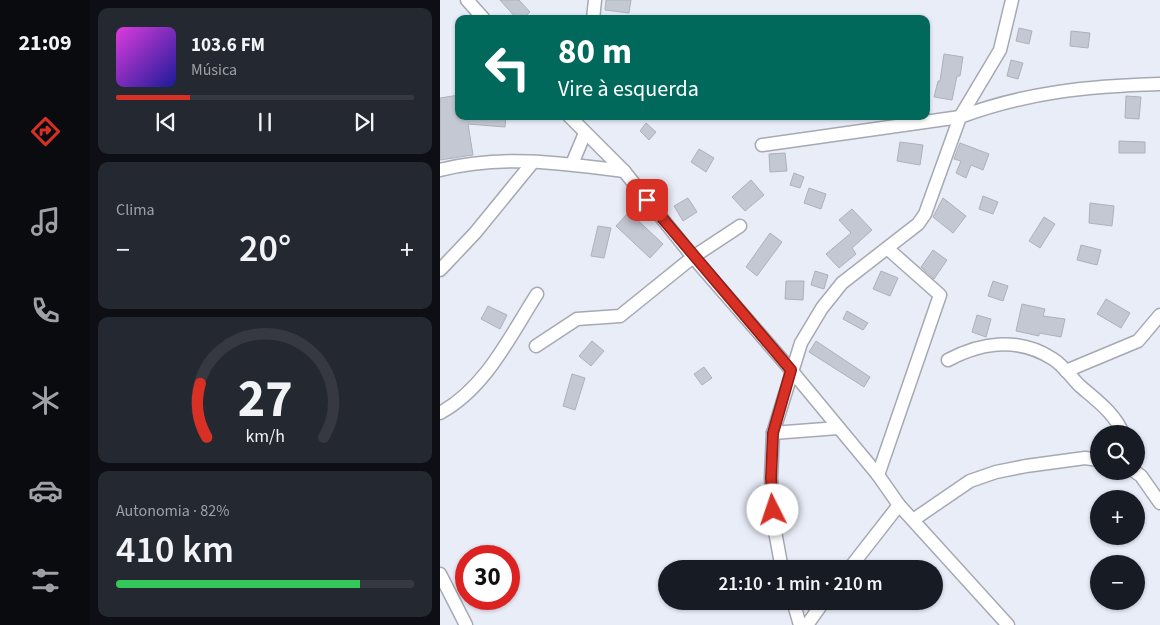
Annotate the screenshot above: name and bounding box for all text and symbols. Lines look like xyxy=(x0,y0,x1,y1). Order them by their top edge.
text: 21:09 xyxy=(18,27,72,59)
text: 80 m xyxy=(558,27,632,77)
text: 103.6 FM xyxy=(191,32,265,59)
icon: left xyxy=(475,35,540,100)
text: Música xyxy=(191,59,237,81)
text: Vire à esquerda xyxy=(558,73,699,105)
icon: previous xyxy=(152,108,180,136)
icon: pause xyxy=(251,108,279,136)
icon: next xyxy=(350,108,378,136)
icon: directions xyxy=(28,114,63,149)
pin xyxy=(626,179,668,221)
icon: arrive xyxy=(633,186,661,214)
text: Clima xyxy=(116,199,154,221)
icon: music xyxy=(28,204,63,239)
text: 20° xyxy=(239,222,291,276)
text: − xyxy=(116,230,130,270)
text: + xyxy=(400,230,414,270)
icon: phone xyxy=(28,293,63,328)
text: 27 xyxy=(238,363,292,437)
icon: climate xyxy=(28,383,63,418)
text: km/h xyxy=(245,424,285,449)
map controls xyxy=(1090,425,1145,610)
button: search xyxy=(1090,425,1145,480)
icon: car xyxy=(28,473,63,508)
position arrow xyxy=(746,483,798,535)
button: + xyxy=(1090,490,1145,545)
text: Autonomia · 82% xyxy=(116,500,229,522)
text: 410 km xyxy=(116,523,234,577)
speed limit sign: 30 xyxy=(455,545,520,610)
button: − xyxy=(1090,555,1145,610)
icon: filters xyxy=(28,563,63,598)
text: 21:10 · 1 min · 210 m xyxy=(718,571,883,598)

